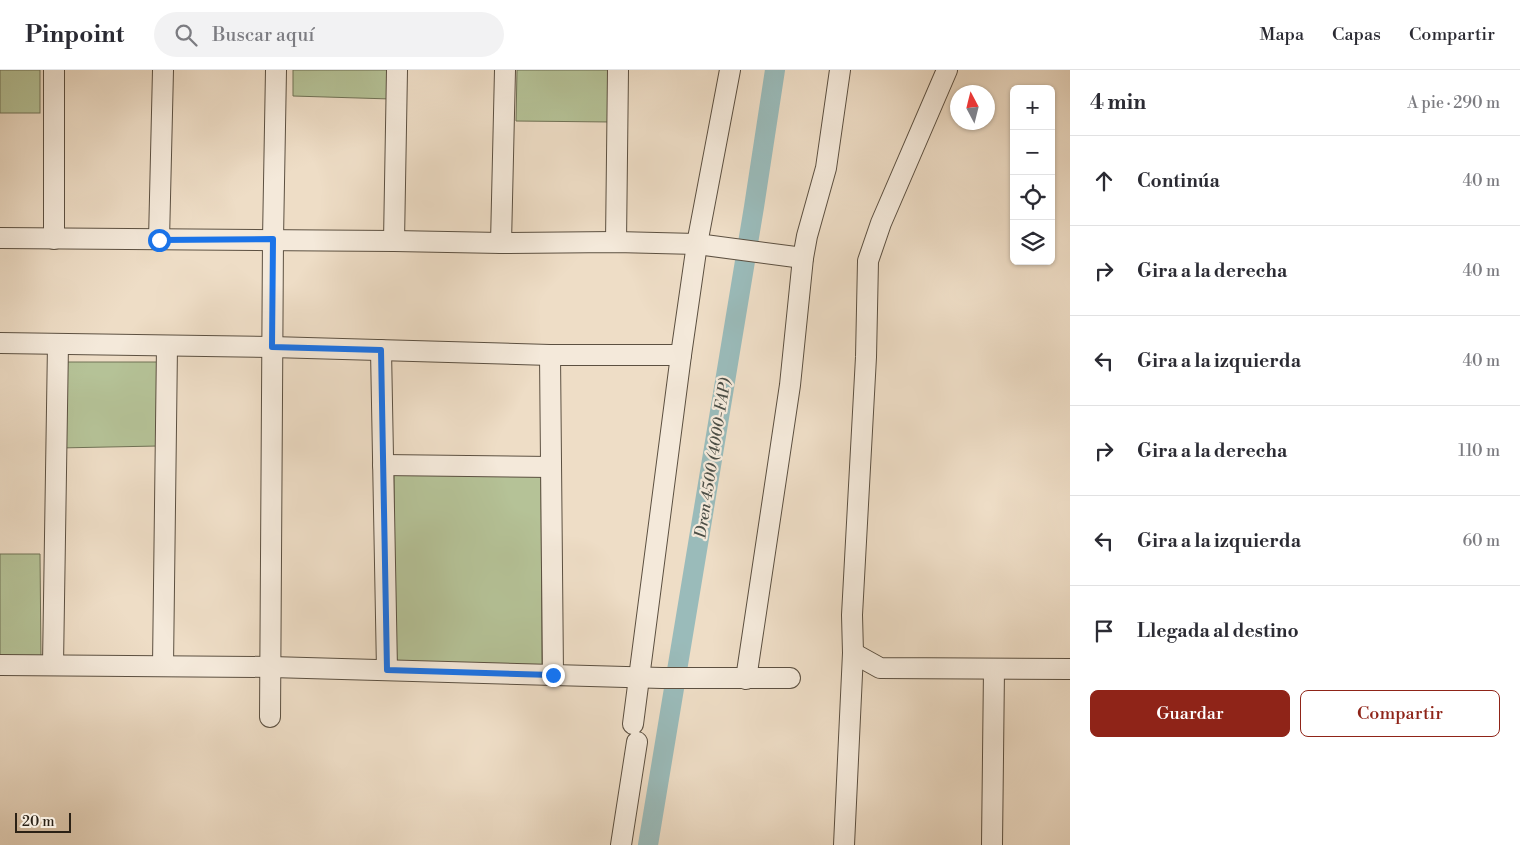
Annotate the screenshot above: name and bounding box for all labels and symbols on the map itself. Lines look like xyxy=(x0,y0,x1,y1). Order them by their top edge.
north arrow xyxy=(950,85,995,130)
route start xyxy=(148,229,171,252)
water label: Dren 4500 (4000-FAP) xyxy=(690,376,736,541)
route end xyxy=(542,664,565,687)
scale bar xyxy=(15,810,71,833)

